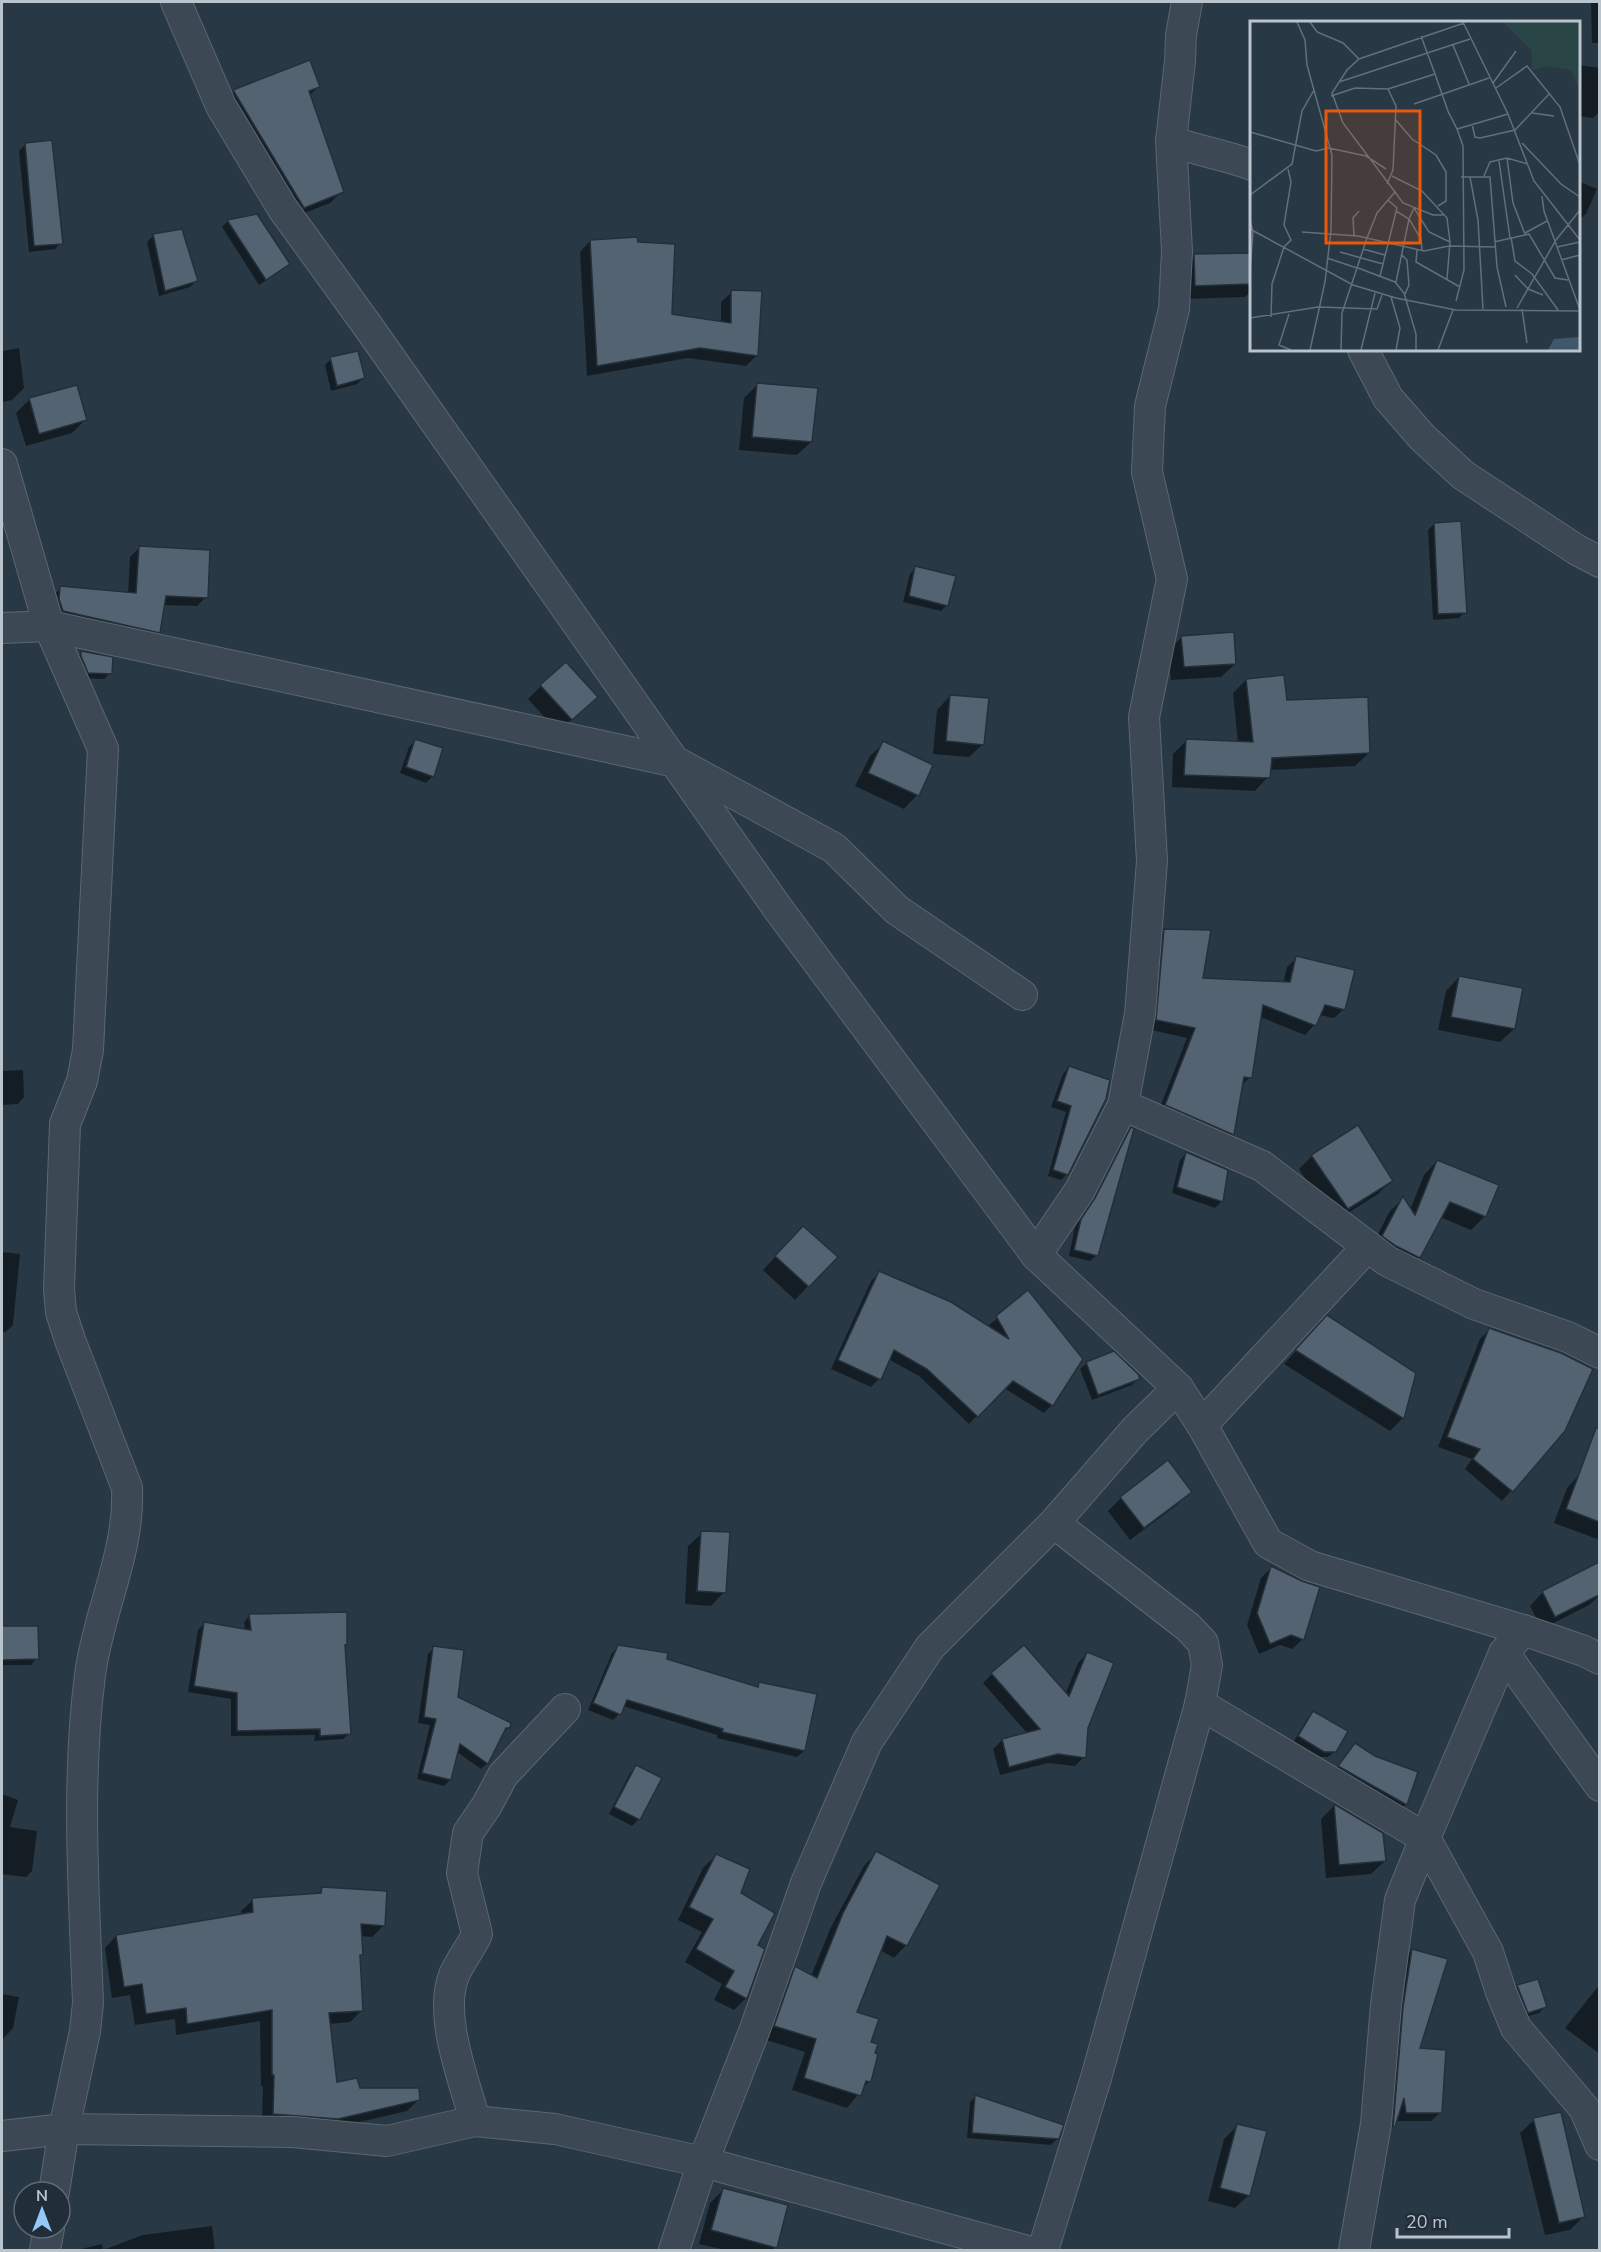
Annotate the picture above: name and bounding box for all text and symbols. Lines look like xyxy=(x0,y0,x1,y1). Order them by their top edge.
inset map xyxy=(1250,21,1580,351)
north arrow xyxy=(12,2180,72,2240)
text: N xyxy=(36,2185,48,2207)
scale bar xyxy=(1397,2201,1510,2239)
text: 20 m xyxy=(1406,2210,1448,2234)

